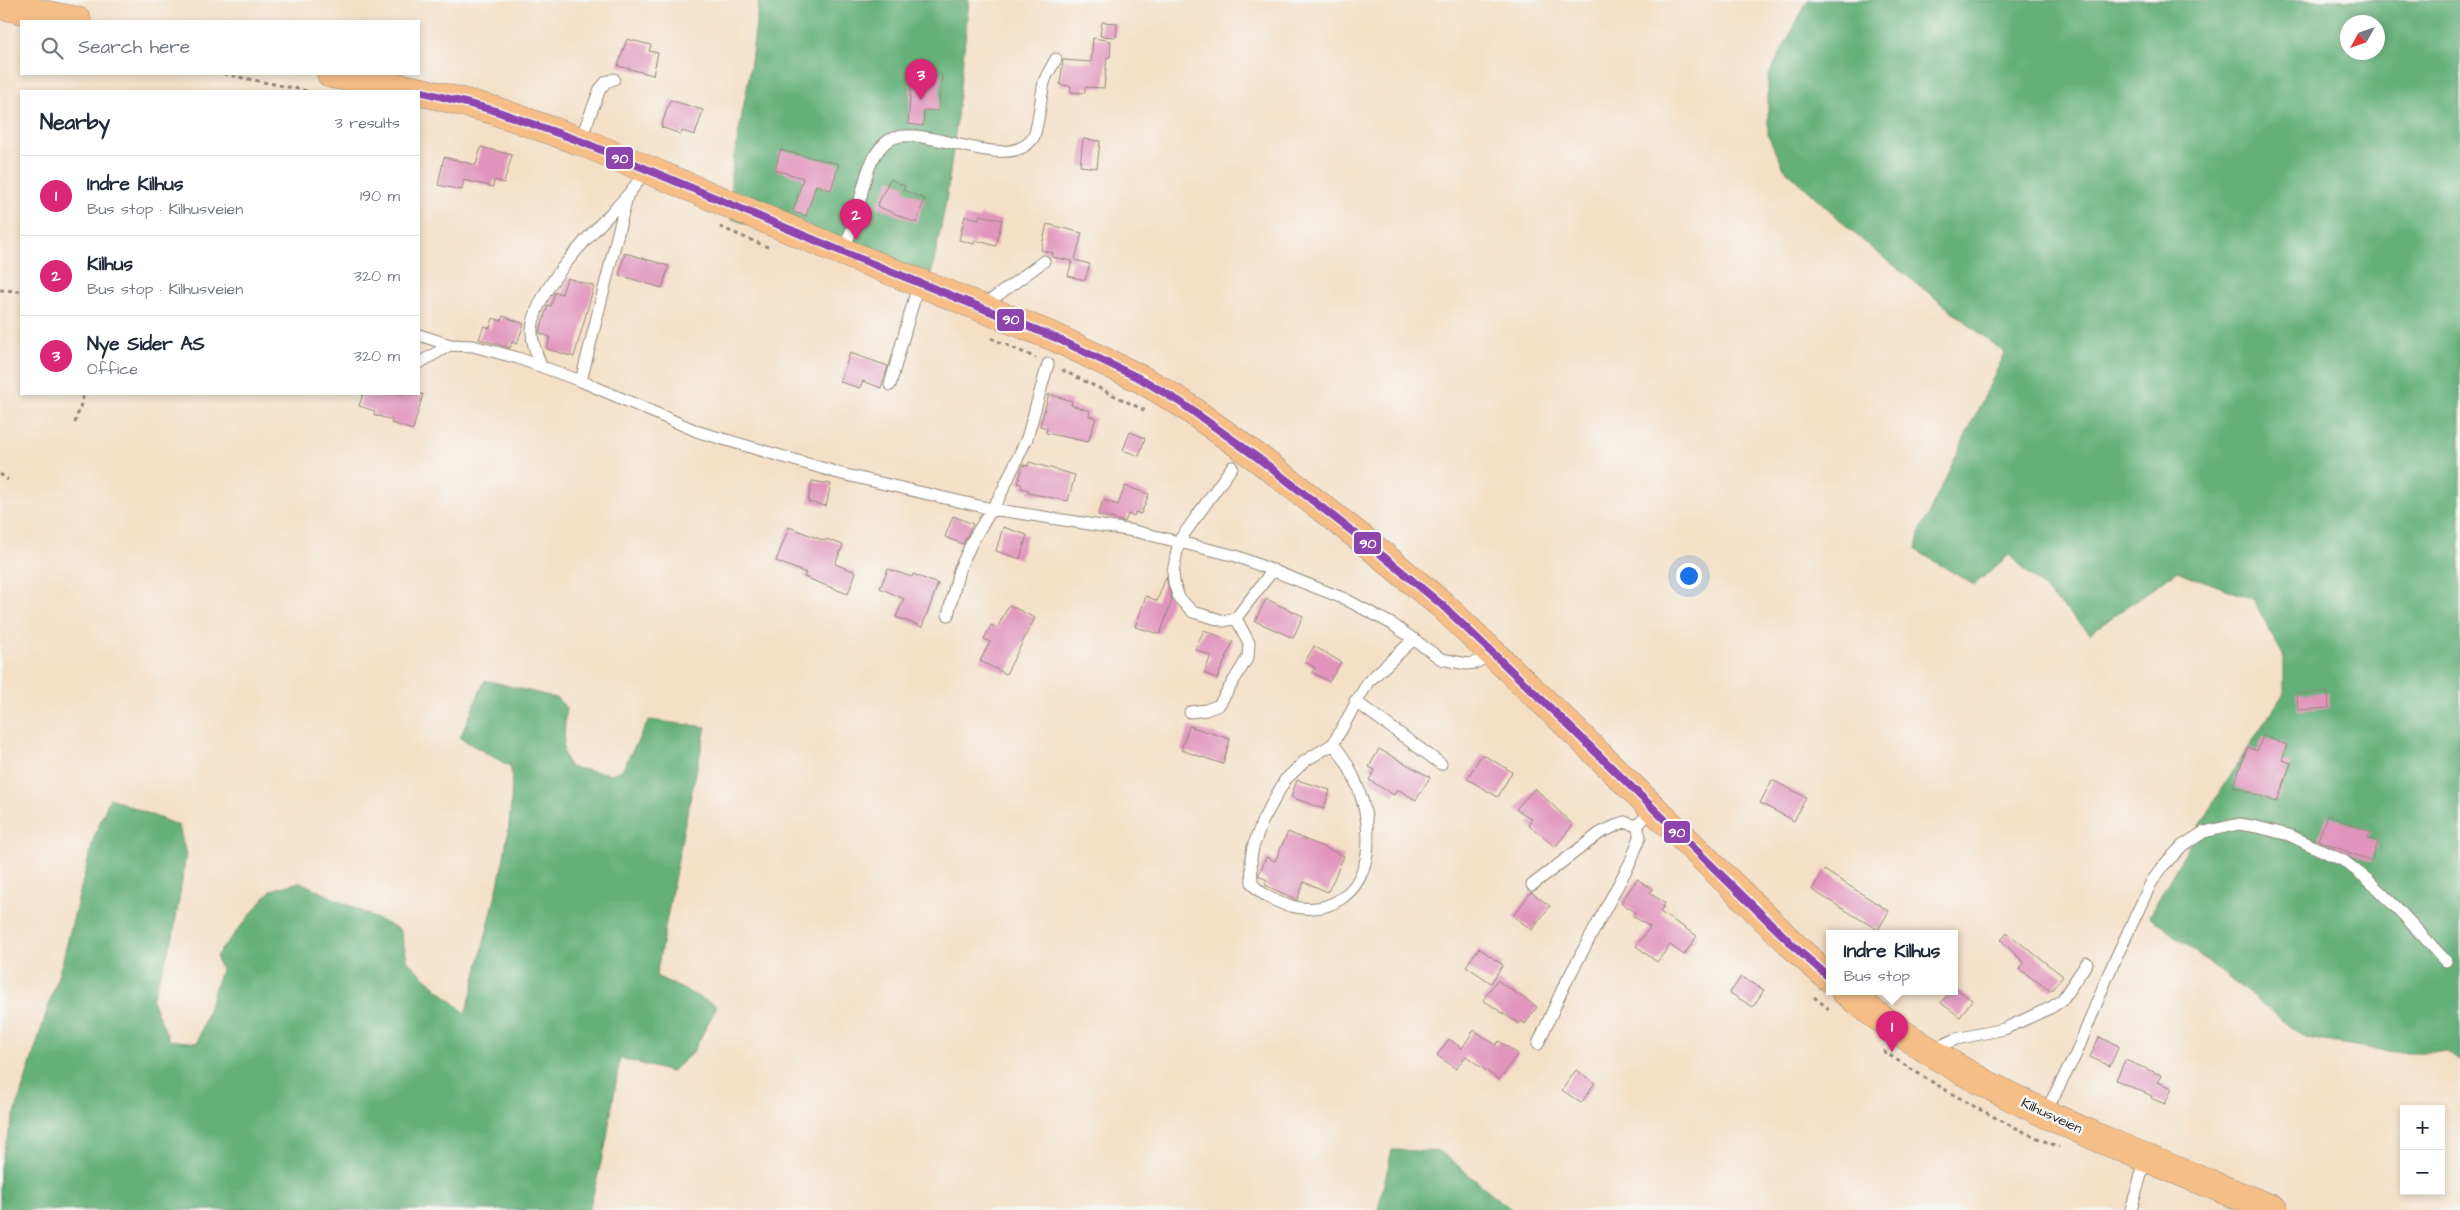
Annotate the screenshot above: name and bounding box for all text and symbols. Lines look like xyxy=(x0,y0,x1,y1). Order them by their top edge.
north arrow xyxy=(2340,15,2385,60)
search box xyxy=(20,20,420,75)
icon: search xyxy=(38,34,66,62)
text: Search here xyxy=(78,34,190,61)
pin: 3 xyxy=(905,59,937,100)
text: Nearby xyxy=(40,108,110,137)
text: 3 results xyxy=(335,112,400,134)
line badge: 90 xyxy=(605,146,634,170)
text: 90 xyxy=(612,149,629,169)
text: Indre Kilhus xyxy=(87,171,183,198)
text: 1 xyxy=(55,185,57,207)
text: 190 m xyxy=(360,185,400,207)
text: Bus stop · Kilhusveien xyxy=(87,198,243,220)
pin: 2 xyxy=(840,199,872,240)
text: Kilhus xyxy=(87,251,133,278)
text: 2 xyxy=(51,265,61,287)
text: 320 m xyxy=(354,265,400,287)
text: Bus stop · Kilhusveien xyxy=(87,278,243,300)
line badge: 90 xyxy=(996,308,1025,332)
text: 90 xyxy=(1003,310,1020,330)
text: Nye Sider AS xyxy=(87,331,205,358)
text: 3 xyxy=(52,345,60,367)
text: 320 m xyxy=(354,345,400,367)
text: Office xyxy=(87,358,138,380)
line badge: 90 xyxy=(1353,531,1382,555)
text: 90 xyxy=(1360,534,1377,554)
your location xyxy=(1676,563,1702,589)
line badge: 90 xyxy=(1663,820,1691,844)
text: 90 xyxy=(1669,823,1686,843)
popup xyxy=(1826,930,1958,995)
text: Indre Kilhus xyxy=(1844,938,1940,965)
text: Bus stop xyxy=(1844,965,1910,987)
pin: 1 xyxy=(1876,1011,1908,1052)
street label: Kilhusveien xyxy=(2018,1093,2085,1139)
map controls xyxy=(2400,1105,2445,1195)
button: + xyxy=(2400,1105,2445,1150)
button: − xyxy=(2400,1150,2445,1195)

